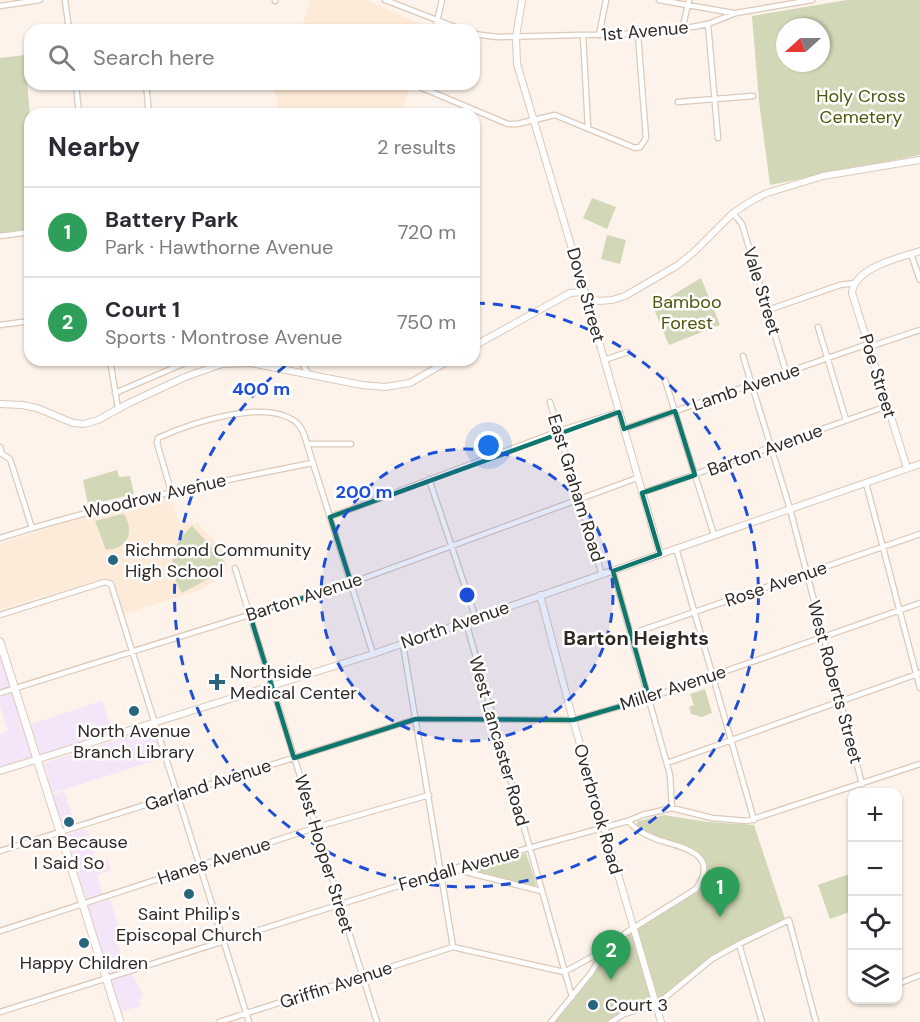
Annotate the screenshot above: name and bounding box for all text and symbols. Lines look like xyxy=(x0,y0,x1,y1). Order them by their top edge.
street label: 1st Avenue xyxy=(600,15,690,47)
north arrow xyxy=(776,18,830,72)
search box xyxy=(24,24,480,90)
icon: search xyxy=(45,41,78,74)
text: Search here xyxy=(93,43,214,72)
park label: Holy Cross Cemetery xyxy=(816,84,906,129)
text: Nearby xyxy=(48,130,140,164)
text: 2 results xyxy=(377,134,456,160)
text: Battery Park xyxy=(105,205,239,234)
text: 1 xyxy=(64,219,71,245)
text: 720 m xyxy=(398,219,456,245)
text: Park · Hawthorne Avenue xyxy=(105,234,333,260)
street label: Vale Street xyxy=(737,244,787,338)
street label: Dove Street xyxy=(561,245,611,345)
park label: Bamboo Forest xyxy=(652,290,722,335)
text: Court 1 xyxy=(105,295,180,324)
text: 2 xyxy=(62,309,73,335)
text: 750 m xyxy=(397,309,456,335)
text: Sports · Montrose Avenue xyxy=(105,324,342,350)
street label: Poe Street xyxy=(854,331,902,421)
street label: Lamb Avenue xyxy=(689,357,803,417)
text: 400 m xyxy=(232,377,290,401)
street label: East Graham Road xyxy=(542,411,610,565)
street label: Barton Avenue xyxy=(704,418,826,482)
your location xyxy=(474,431,503,460)
street label: Woodrow Avenue xyxy=(81,468,229,524)
text: 200 m xyxy=(336,480,392,504)
place label: Richmond Community High School xyxy=(125,538,311,583)
marker: Richmond Community High School xyxy=(106,553,120,567)
street label: Rose Avenue xyxy=(722,555,830,613)
street label: Barton Avenue xyxy=(243,567,365,627)
centre of rings xyxy=(457,585,477,605)
street label: North Avenue xyxy=(398,595,512,655)
street label: West Roberts Street xyxy=(802,598,868,766)
district label: Barton Heights xyxy=(563,625,709,651)
street label: West Lancaster Road xyxy=(463,653,535,829)
place label: Northside Medical Center xyxy=(230,660,357,705)
street label: Miller Avenue xyxy=(617,660,729,716)
marker: Northside Medical Center xyxy=(208,673,226,691)
marker: North Avenue Branch Library xyxy=(127,704,141,718)
place label: North Avenue Branch Library xyxy=(73,719,195,764)
street label: Overbrook Road xyxy=(568,741,628,877)
street label: Garland Avenue xyxy=(142,753,274,817)
street label: West Hooper Street xyxy=(288,772,360,936)
map controls xyxy=(848,788,902,1004)
button: + xyxy=(848,788,902,842)
marker: I Can Because I Said So xyxy=(62,815,76,829)
place label: I Can Because I Said So xyxy=(10,830,128,875)
street label: Hanes Avenue xyxy=(154,831,274,891)
street label: Fendall Avenue xyxy=(396,839,522,897)
button: − xyxy=(848,842,902,896)
pin: 1 xyxy=(700,868,740,917)
marker: Saint Philip's Episcopal Church xyxy=(182,887,196,901)
button: locate xyxy=(848,896,902,950)
place label: Saint Philip's Episcopal Church xyxy=(116,902,262,947)
pin: 2 xyxy=(592,930,630,980)
marker: Happy Children xyxy=(77,936,91,950)
button: layers xyxy=(848,950,902,1004)
place label: Happy Children xyxy=(20,951,148,975)
street label: Griffin Avenue xyxy=(277,955,395,1015)
place label: Court 3 xyxy=(605,993,668,1017)
marker: Court 3 xyxy=(586,998,600,1012)

